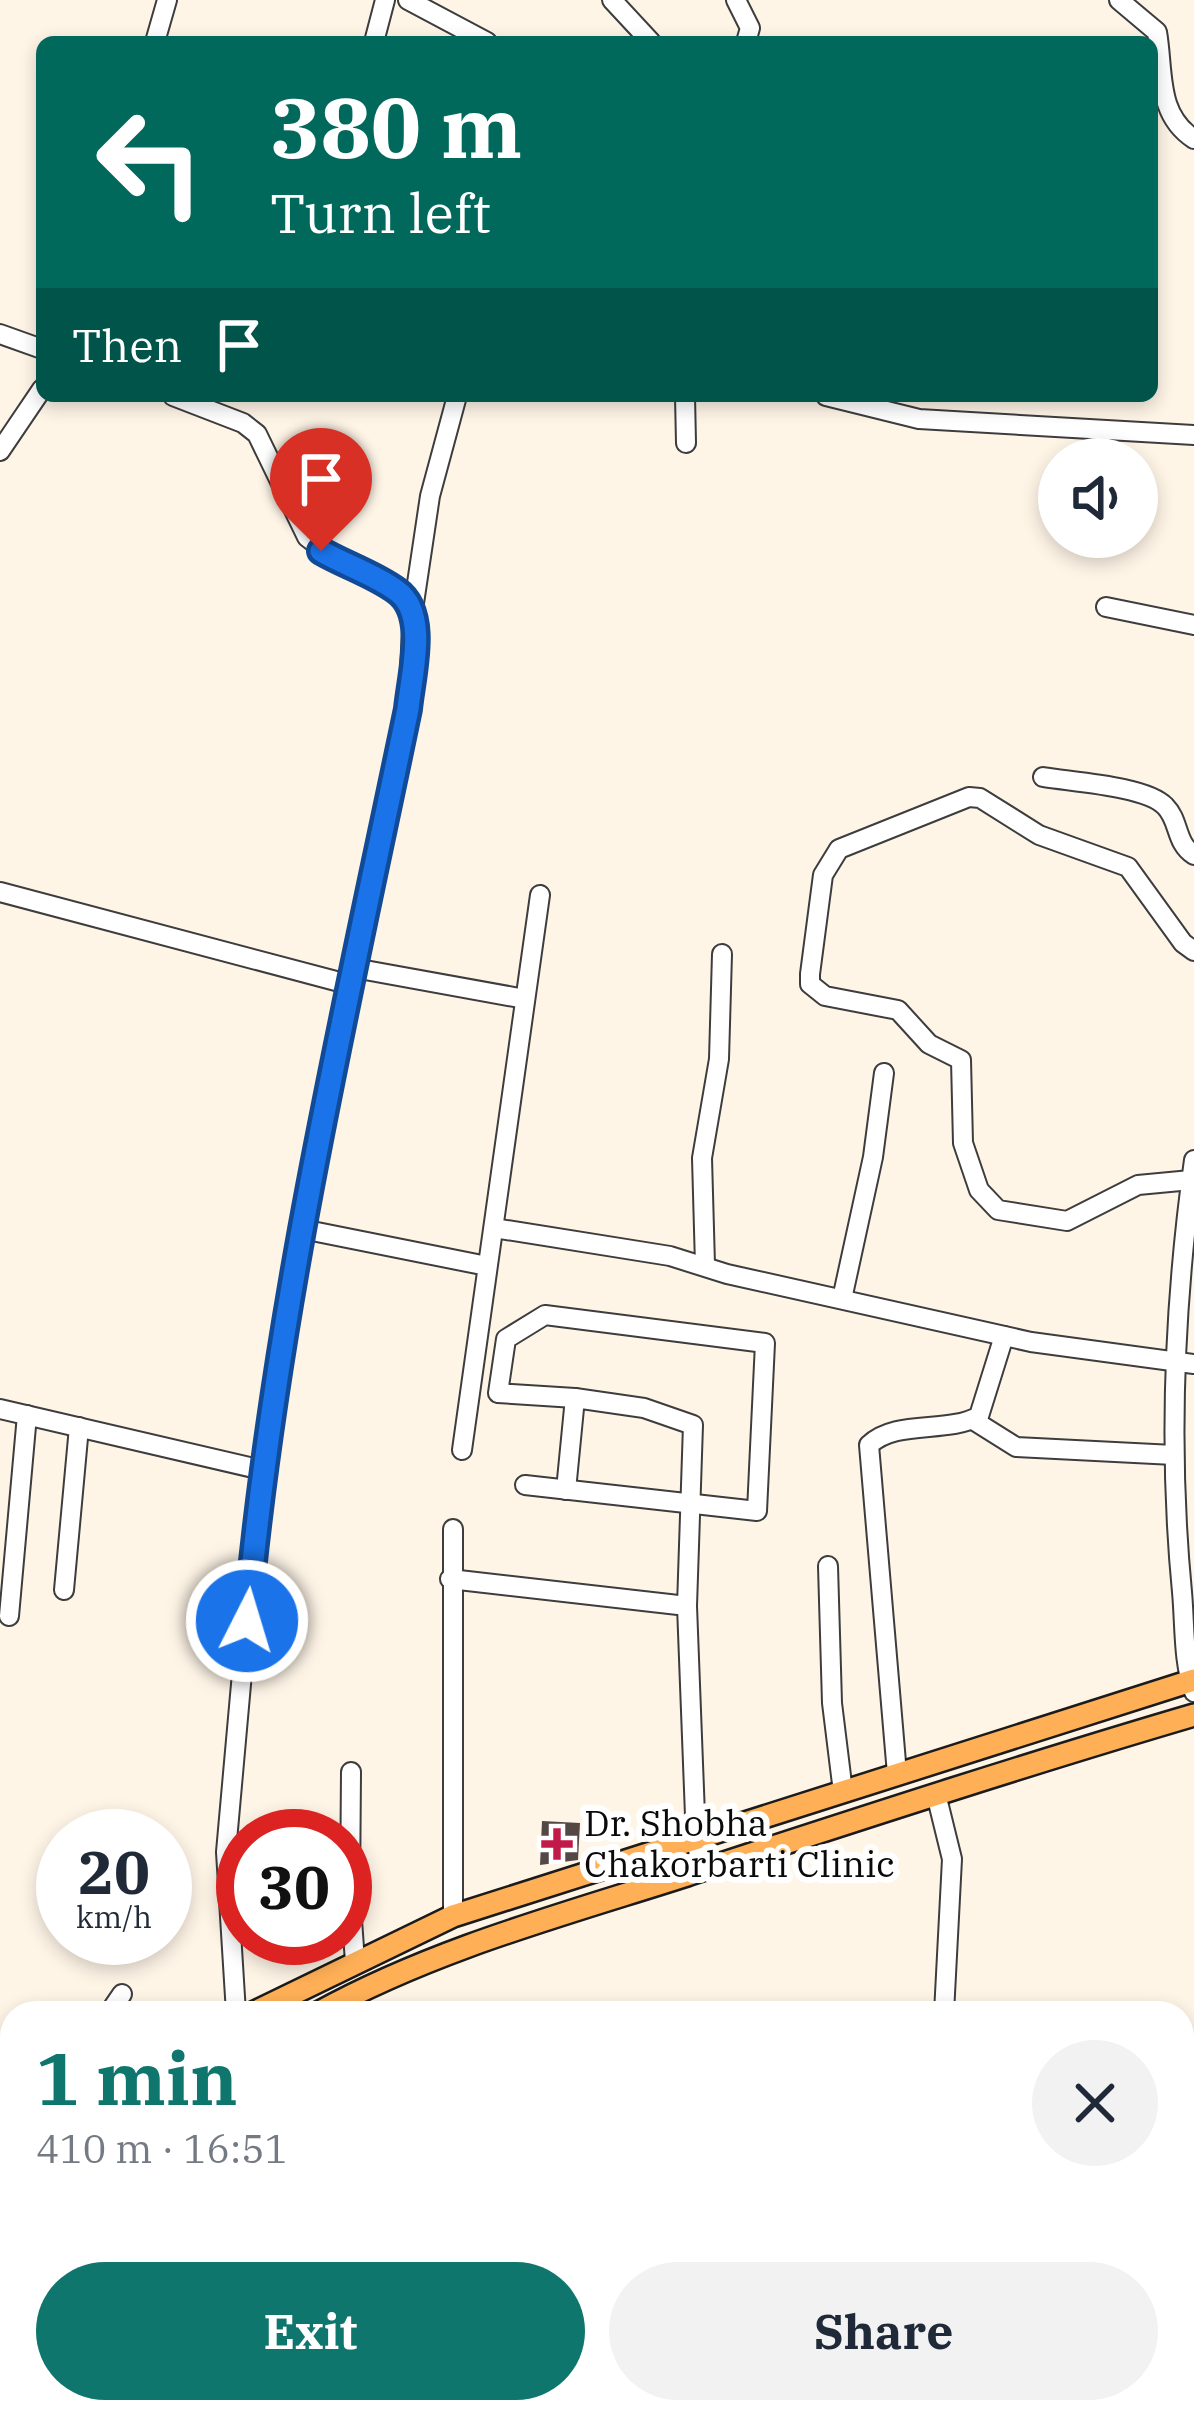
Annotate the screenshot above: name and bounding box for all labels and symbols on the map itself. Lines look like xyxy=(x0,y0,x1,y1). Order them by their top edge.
pin xyxy=(270,428,372,551)
position arrow xyxy=(184,1558,310,1684)
place label: Dr. Shobha Chakorbarti Clinic xyxy=(584,1799,895,1887)
speed limit sign: 30 xyxy=(216,1809,372,1965)
marker: Dr. Shobha Chakorbarti Clinic xyxy=(541,1828,573,1860)

